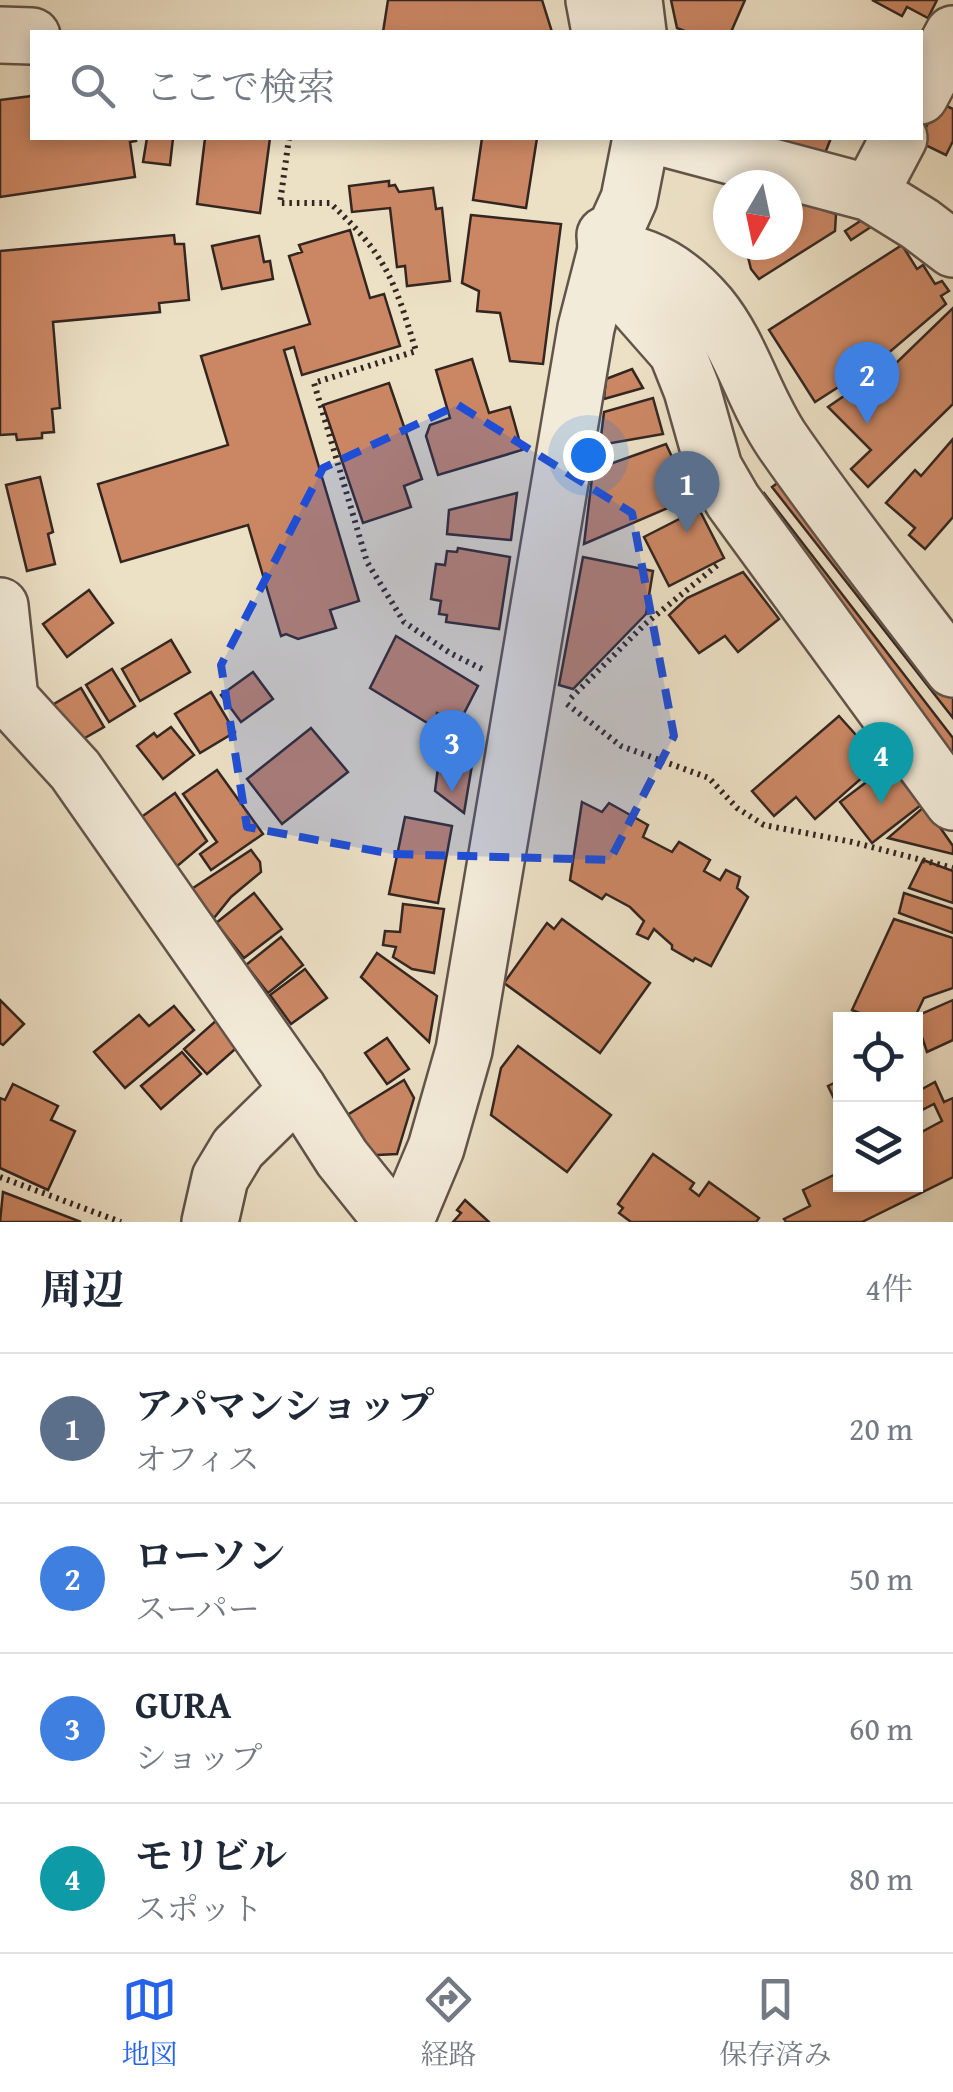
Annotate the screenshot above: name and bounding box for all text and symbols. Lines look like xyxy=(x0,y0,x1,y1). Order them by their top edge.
search box xyxy=(30,30,923,140)
icon: search xyxy=(65,58,120,113)
text: ここで検索 xyxy=(145,58,335,114)
north arrow xyxy=(713,170,803,260)
pin: 2 xyxy=(834,342,900,424)
your location xyxy=(563,430,614,481)
pin: 1 xyxy=(654,450,720,533)
pin: 3 xyxy=(420,710,484,792)
pin: 4 xyxy=(848,722,914,804)
map controls xyxy=(833,1012,923,1192)
button: locate xyxy=(833,1012,923,1102)
button: layers xyxy=(833,1102,923,1192)
text: 周辺 xyxy=(40,1258,124,1319)
text: 4件 xyxy=(866,1265,913,1312)
text: アパマンショップ xyxy=(135,1377,434,1433)
text: 1 xyxy=(64,1405,81,1452)
text: 20 m xyxy=(849,1405,913,1452)
text: オフィス xyxy=(135,1435,259,1482)
text: ローソン xyxy=(135,1527,285,1583)
text: 2 xyxy=(64,1555,81,1602)
text: 50 m xyxy=(849,1555,913,1602)
text: スーパー xyxy=(135,1585,260,1632)
text: GURA xyxy=(135,1676,232,1732)
text: 3 xyxy=(64,1705,81,1752)
text: 60 m xyxy=(849,1705,913,1752)
text: ショップ xyxy=(135,1734,262,1781)
text: モリビル xyxy=(135,1827,287,1883)
text: 4 xyxy=(64,1855,81,1902)
text: 80 m xyxy=(849,1855,913,1902)
text: スポット xyxy=(135,1885,263,1932)
tab: 地図 xyxy=(121,1972,178,2074)
tab: 経路 xyxy=(420,1972,477,2074)
tab: 保存済み xyxy=(719,1972,832,2074)

